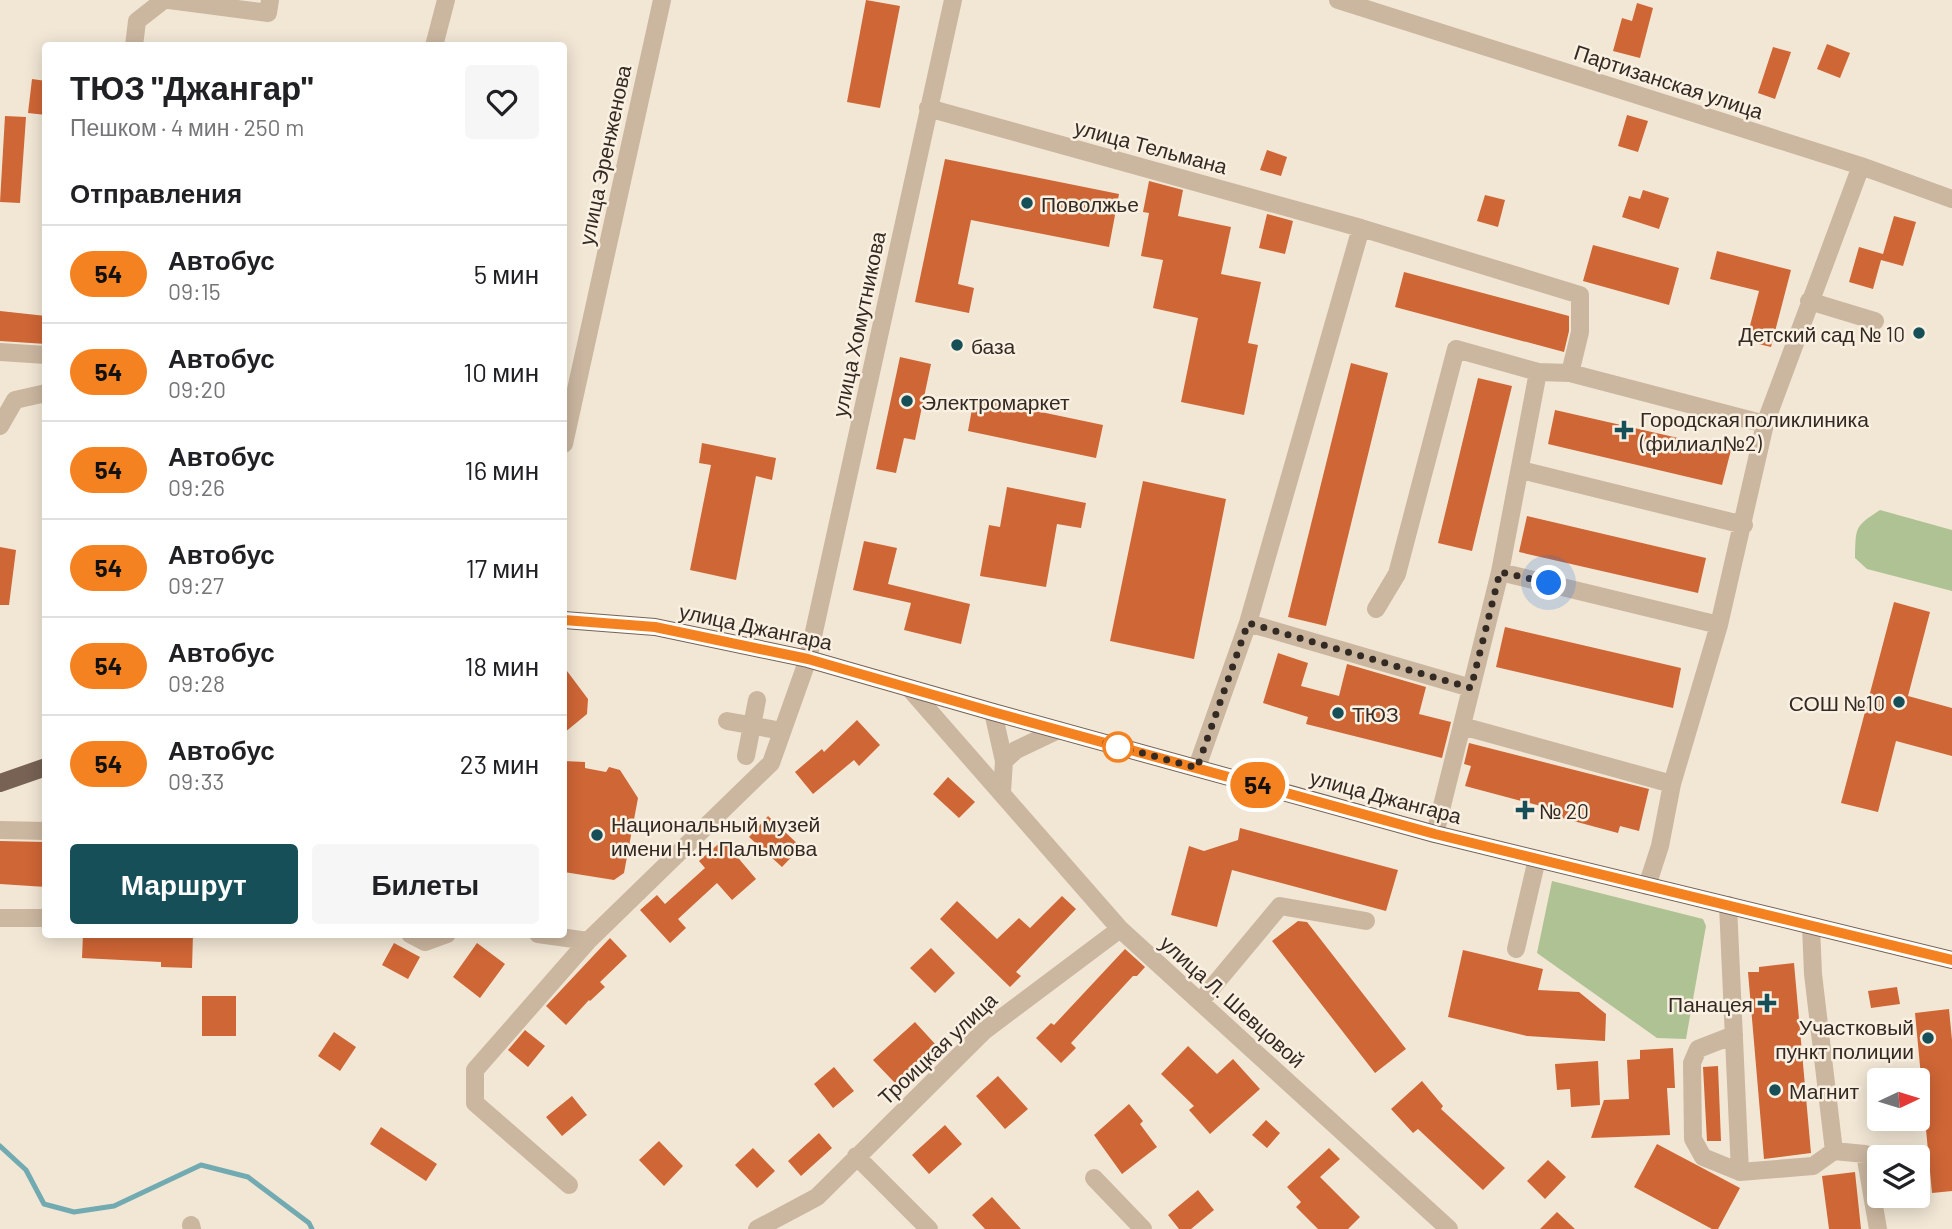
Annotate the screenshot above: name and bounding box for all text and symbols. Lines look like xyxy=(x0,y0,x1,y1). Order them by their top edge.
street label: Партизанская улица xyxy=(1571,39,1767,123)
street label: улица Эренженова xyxy=(573,62,635,247)
button: heart xyxy=(465,65,539,139)
text: ТЮЗ "Джангар" xyxy=(70,67,313,107)
text: Пешком · 4 мин · 250 m xyxy=(70,113,304,141)
street label: улица Тельмана xyxy=(1072,114,1230,178)
text: Отправления xyxy=(70,177,242,208)
place label: Поволжье xyxy=(1041,191,1139,216)
marker: Поволжье xyxy=(1019,195,1035,211)
street label: улица Хомутникова xyxy=(826,229,890,419)
text: Автобус xyxy=(168,244,275,275)
text: 5 мин xyxy=(474,258,539,289)
text: 54 xyxy=(95,259,122,288)
text: 09:15 xyxy=(168,277,221,305)
place label: Детский сад № 10 xyxy=(1738,321,1905,346)
marker: Детский сад № 10 xyxy=(1911,325,1927,341)
place label: база xyxy=(971,333,1016,358)
marker: база xyxy=(949,337,965,353)
text: Автобус xyxy=(168,342,275,373)
text: 10 мин xyxy=(463,356,539,387)
text: 54 xyxy=(95,357,122,386)
text: 09:20 xyxy=(168,375,226,403)
place label: Электромаркет xyxy=(921,389,1070,414)
marker: Электромаркет xyxy=(899,393,915,409)
place label: Городская поликлиника (филиал№2) xyxy=(1639,406,1869,455)
marker: Городская поликлиника (филиал№2) xyxy=(1614,420,1634,440)
text: Автобус xyxy=(168,440,275,471)
text: 16 мин xyxy=(465,454,539,485)
text: 54 xyxy=(95,455,122,484)
text: 09:26 xyxy=(168,473,225,501)
text: Автобус xyxy=(168,538,275,569)
text: 17 мин xyxy=(466,552,539,583)
text: 54 xyxy=(95,553,122,582)
your location xyxy=(1531,565,1566,600)
text: 09:27 xyxy=(168,571,224,599)
street label: улица Джангара xyxy=(677,598,835,654)
text: Автобус xyxy=(168,636,275,667)
text: 18 мин xyxy=(464,650,539,681)
text: 54 xyxy=(95,651,122,680)
text: 09:28 xyxy=(168,669,225,697)
place label: СОШ №10 xyxy=(1789,690,1885,715)
marker: СОШ №10 xyxy=(1891,694,1907,710)
place label: ТЮЗ xyxy=(1352,701,1399,726)
marker: ТЮЗ xyxy=(1330,705,1346,721)
unlabelled marker xyxy=(1103,732,1133,762)
text: Автобус xyxy=(168,734,275,765)
text: 23 мин xyxy=(460,748,539,779)
text: 54 xyxy=(95,749,122,778)
line badge: 54 xyxy=(1226,762,1290,808)
street label: улица Джангара xyxy=(1308,764,1465,828)
text: 09:33 xyxy=(168,767,224,795)
text: 54 xyxy=(1244,770,1272,799)
place label: № 20 xyxy=(1539,798,1589,823)
marker: № 20 xyxy=(1517,802,1533,818)
place label: Национальный музей имени Н.Н.Пальмова xyxy=(611,811,820,860)
marker: Национальный музей имени Н.Н.Пальмова xyxy=(589,827,605,843)
button: Маршрут xyxy=(70,844,298,924)
button: Билеты xyxy=(312,844,539,924)
street label: улица Л. Шевцовой xyxy=(1156,930,1310,1072)
street label: Троицкая улица xyxy=(872,986,1002,1109)
place label: Панацея xyxy=(1668,991,1753,1016)
marker: Панацея xyxy=(1759,995,1775,1011)
place label: Участковый пункт полиции xyxy=(1775,1014,1914,1063)
marker: Участковый пункт полиции xyxy=(1920,1030,1936,1046)
north arrow xyxy=(1867,1068,1930,1130)
map controls xyxy=(1867,1068,1930,1208)
place label: Магнит xyxy=(1789,1078,1859,1103)
marker: Магнит xyxy=(1767,1082,1783,1098)
button: layers xyxy=(1867,1145,1930,1208)

